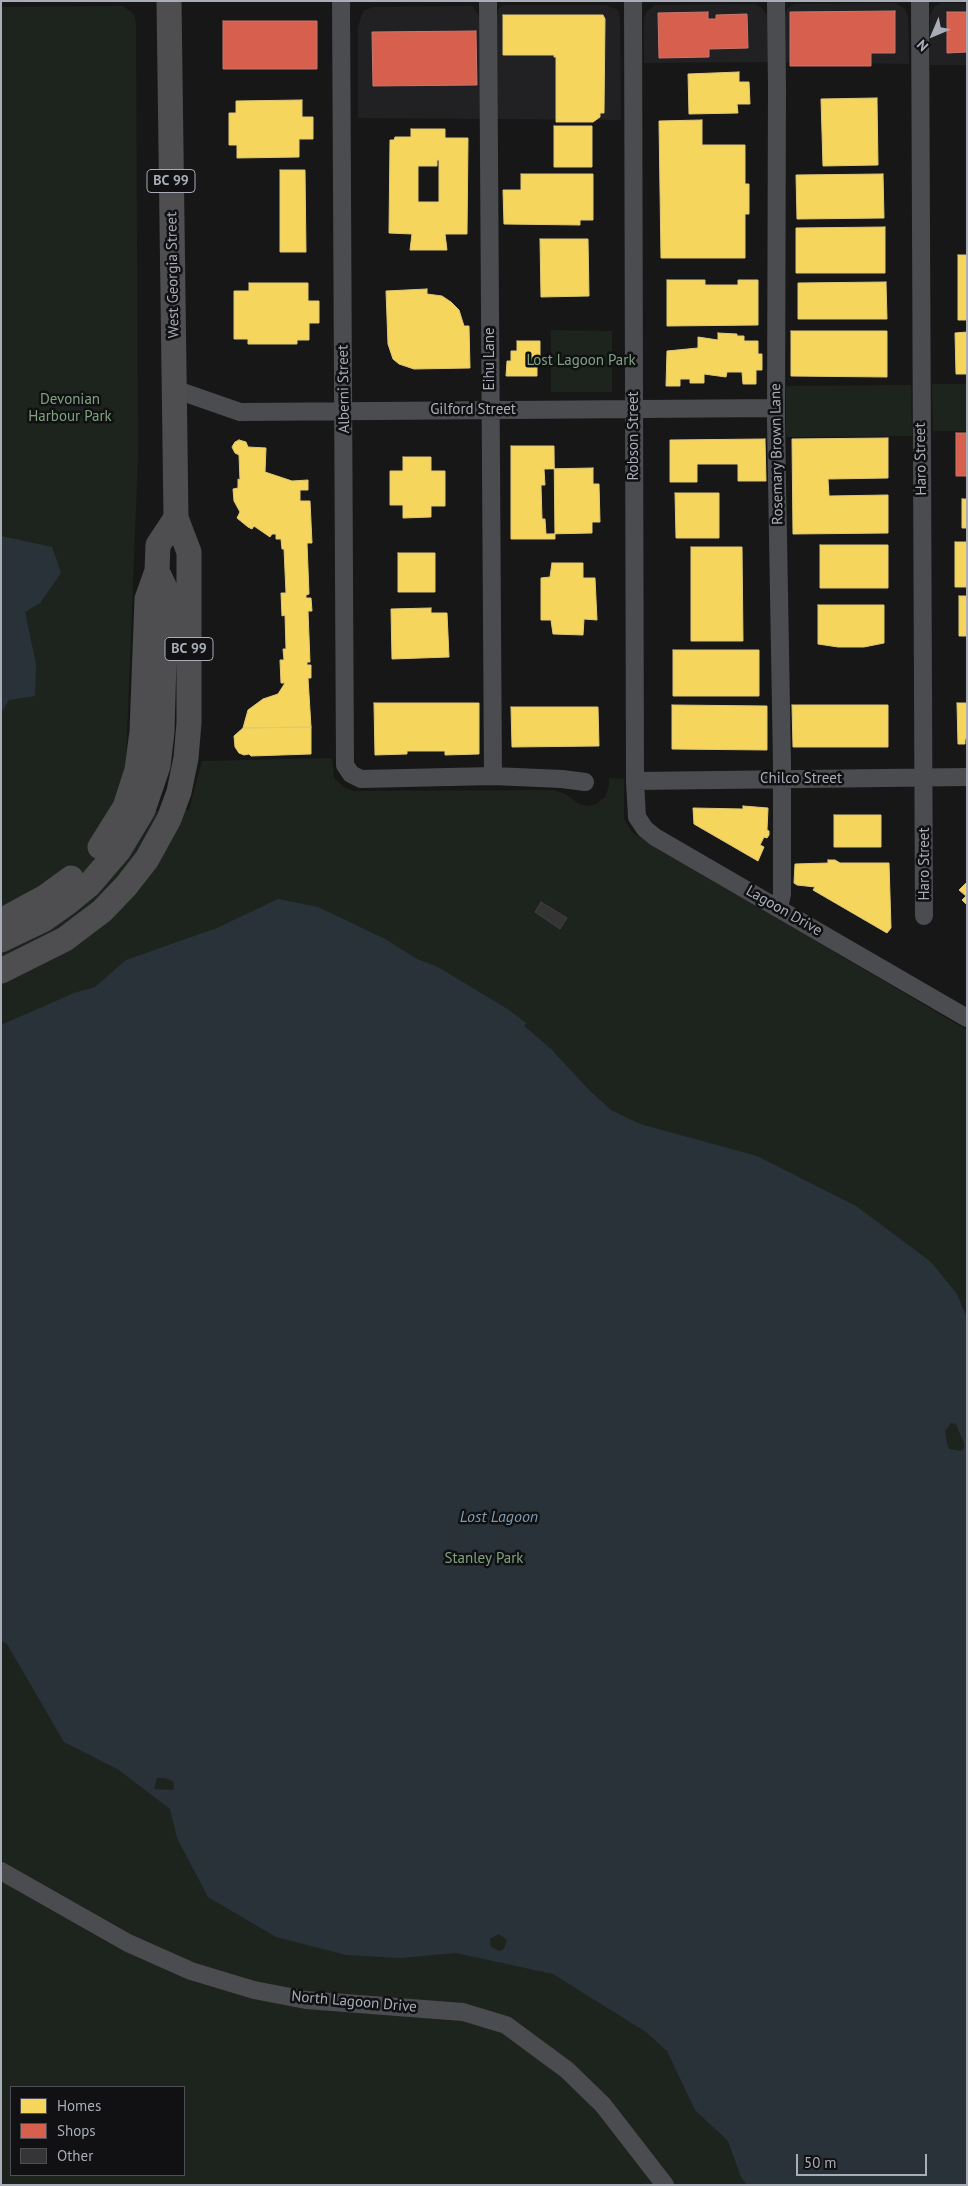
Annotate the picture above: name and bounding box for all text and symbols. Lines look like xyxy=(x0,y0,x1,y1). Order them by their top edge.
north arrow xyxy=(908,10,958,60)
text: N xyxy=(913,36,932,55)
road number: BC 99 xyxy=(147,170,195,192)
street label: West Georgia Street xyxy=(163,212,183,338)
street label: Eihu Lane xyxy=(481,327,499,391)
street label: Alberni Street xyxy=(334,345,354,433)
park label: Lost Lagoon Park xyxy=(526,352,636,370)
street label: Rosemary Brown Lane xyxy=(767,383,787,525)
park label: Devonian Harbour Park xyxy=(28,391,112,426)
street label: Robson Street xyxy=(625,391,643,481)
street label: Gilford Street xyxy=(430,401,516,419)
street label: Haro Street xyxy=(911,422,931,496)
road number: BC 99 xyxy=(165,638,213,661)
street label: Chilco Street xyxy=(760,770,842,788)
street label: Haro Street xyxy=(916,828,934,900)
street label: Lagoon Drive xyxy=(743,882,825,940)
water label: Lost Lagoon xyxy=(460,1507,538,1527)
park label: Stanley Park xyxy=(445,1550,523,1568)
street label: North Lagoon Drive xyxy=(291,1988,417,2016)
legend xyxy=(10,2086,185,2176)
text: Homes xyxy=(57,2096,101,2115)
text: Shops xyxy=(57,2121,96,2140)
scale bar xyxy=(798,2144,929,2176)
text: Other xyxy=(57,2146,93,2165)
text: 50 m xyxy=(804,2153,837,2172)

